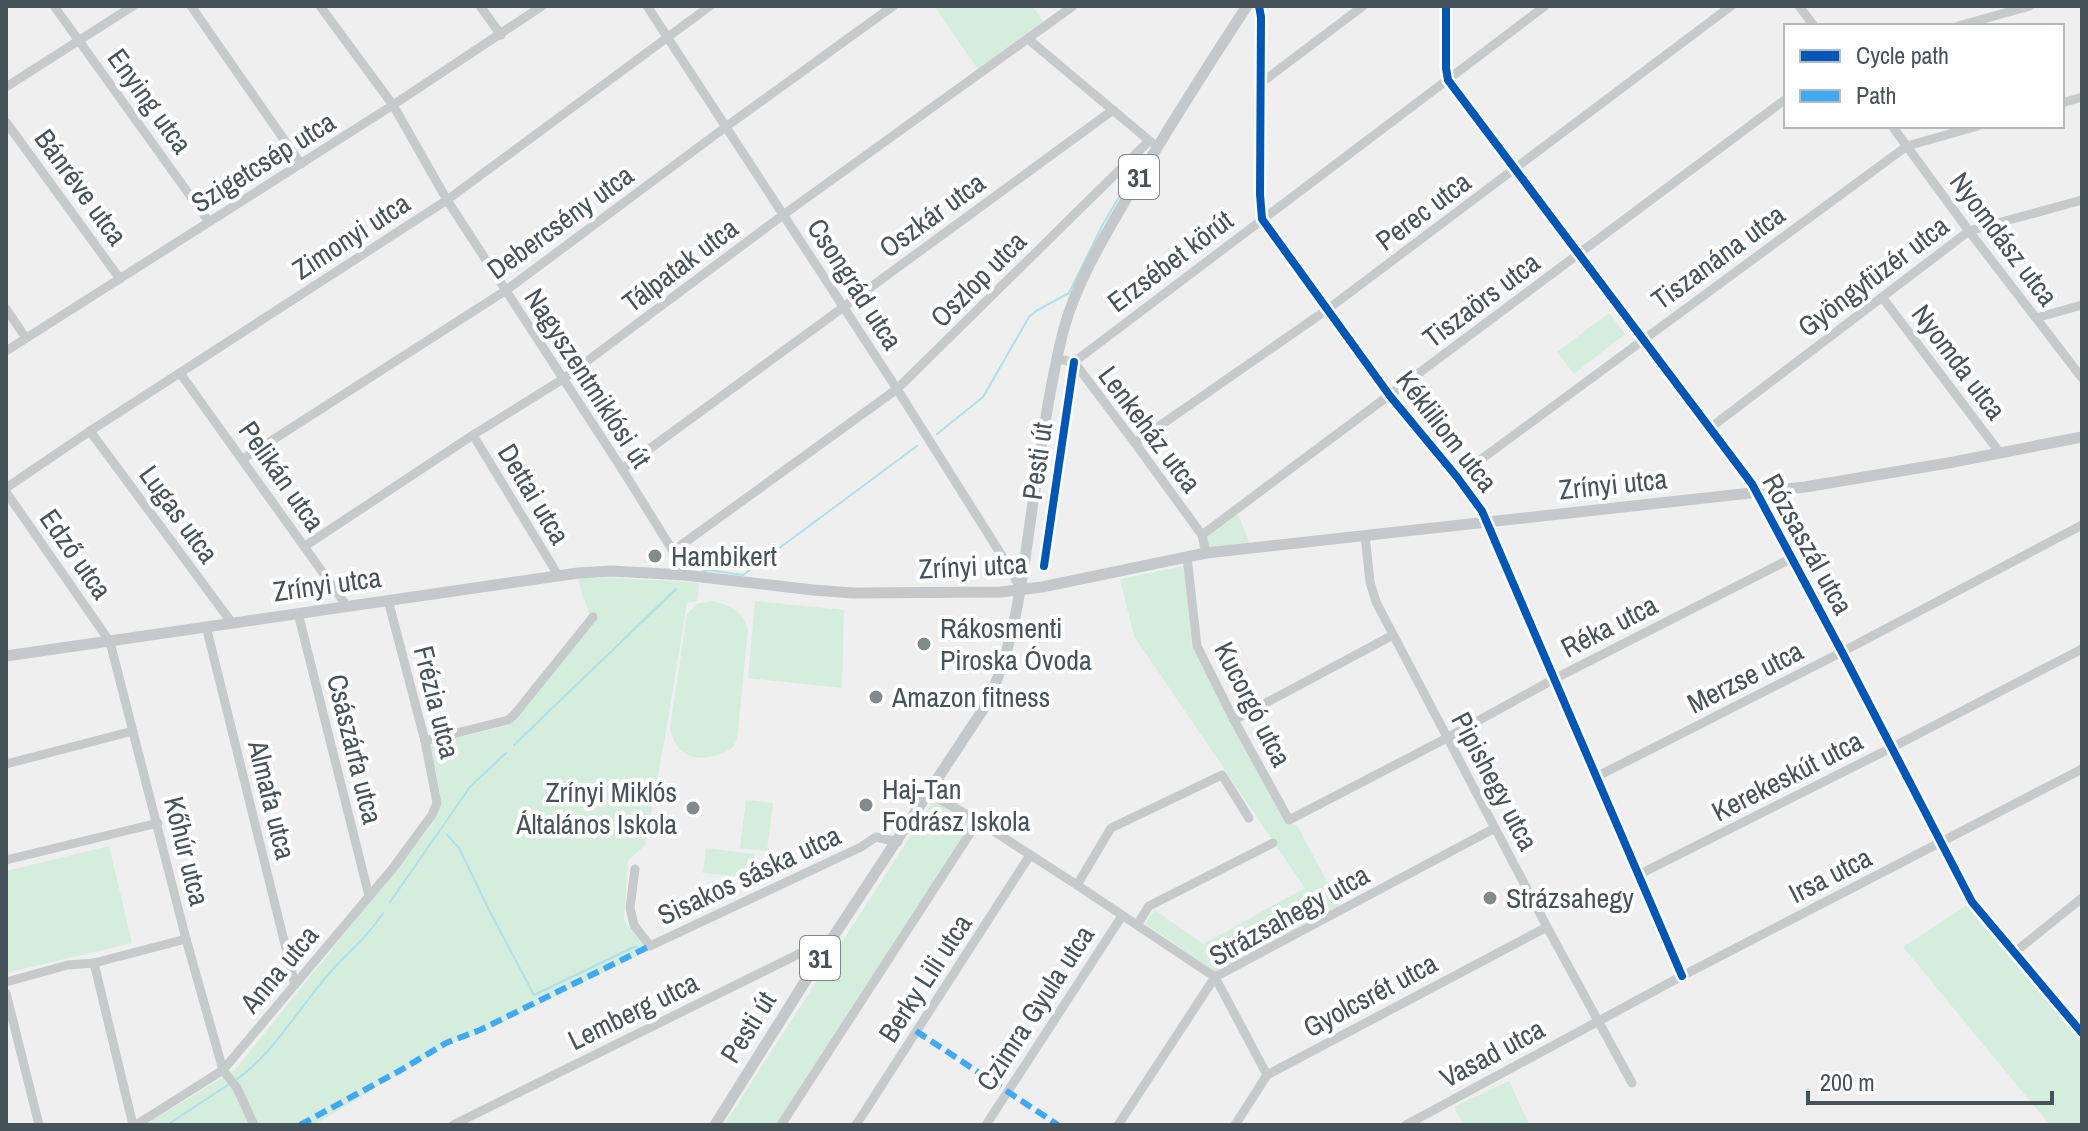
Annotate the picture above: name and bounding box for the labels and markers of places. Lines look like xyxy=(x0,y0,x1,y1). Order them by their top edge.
place label: Hambikert xyxy=(671,537,777,575)
marker: Hambikert xyxy=(646,547,664,565)
place label: Rákosmenti Piroska Óvoda xyxy=(940,609,1092,679)
marker: Rákosmenti Piroska Óvoda xyxy=(915,635,933,653)
place label: Amazon fitness xyxy=(891,678,1050,716)
marker: Amazon fitness xyxy=(867,688,885,706)
place label: Haj-Tan Fodrász Iskola xyxy=(882,770,1030,840)
place label: Zrínyi Miklós Általános Iskola xyxy=(515,773,677,843)
marker: Haj-Tan Fodrász Iskola xyxy=(857,796,875,814)
marker: Zrínyi Miklós Általános Iskola xyxy=(684,799,702,817)
place label: Strázsahegy xyxy=(1506,879,1634,917)
marker: Strázsahegy xyxy=(1481,889,1499,907)

